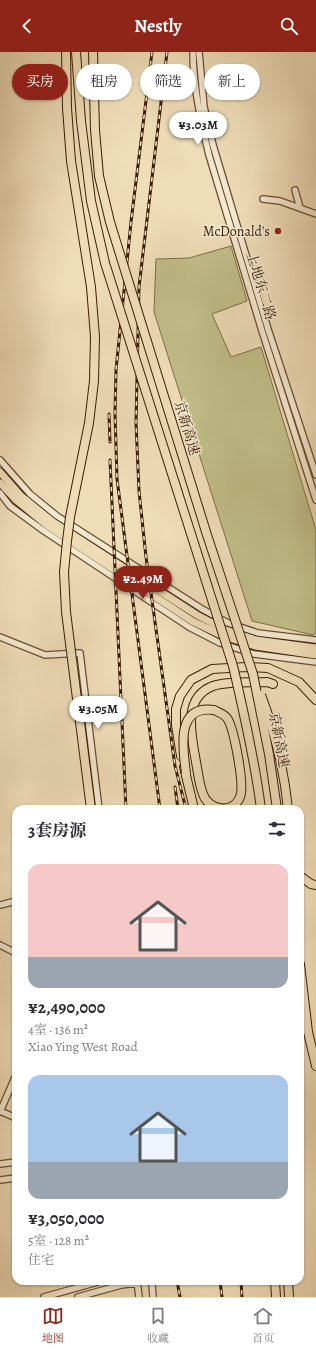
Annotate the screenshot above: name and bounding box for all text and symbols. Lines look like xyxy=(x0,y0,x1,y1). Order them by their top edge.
text: Nestly xyxy=(134,14,182,38)
icon: back xyxy=(16,15,38,37)
icon: search xyxy=(278,15,300,37)
chip: 买房 xyxy=(12,64,68,100)
chip: 租房 xyxy=(76,64,132,100)
chip: 筛选 xyxy=(140,64,196,100)
chip: 新上 xyxy=(204,64,260,100)
pin: ¥3.03M xyxy=(165,112,231,146)
text: ¥3.03M xyxy=(178,116,218,133)
place label: McDonald's xyxy=(203,222,270,241)
marker: McDonald's xyxy=(273,226,283,236)
street label: 上地东二路 xyxy=(242,250,280,322)
street label: 京新高速 xyxy=(170,398,204,458)
pin: ¥2.49M xyxy=(110,566,176,600)
text: ¥2.49M xyxy=(123,570,163,587)
pin: ¥3.05M xyxy=(65,696,131,730)
text: ¥3.05M xyxy=(78,700,118,717)
street label: 京新高速 xyxy=(264,711,294,769)
icon: filters xyxy=(266,818,288,840)
text: 3套房源 xyxy=(28,819,86,842)
icon: home xyxy=(122,890,194,962)
text: ¥2,490,000 xyxy=(28,996,105,1019)
text: 4室 · 136 m² xyxy=(28,1021,88,1038)
text: Xiao Ying West Road xyxy=(28,1038,138,1055)
icon: home xyxy=(122,1101,194,1173)
text: ¥3,050,000 xyxy=(28,1207,104,1230)
text: 5室 · 128 m² xyxy=(28,1232,89,1249)
text: 住宅 xyxy=(28,1251,54,1268)
tab: 地图 xyxy=(42,1305,64,1346)
tab: 收藏 xyxy=(147,1305,169,1346)
tab: 首页 xyxy=(252,1305,274,1346)

